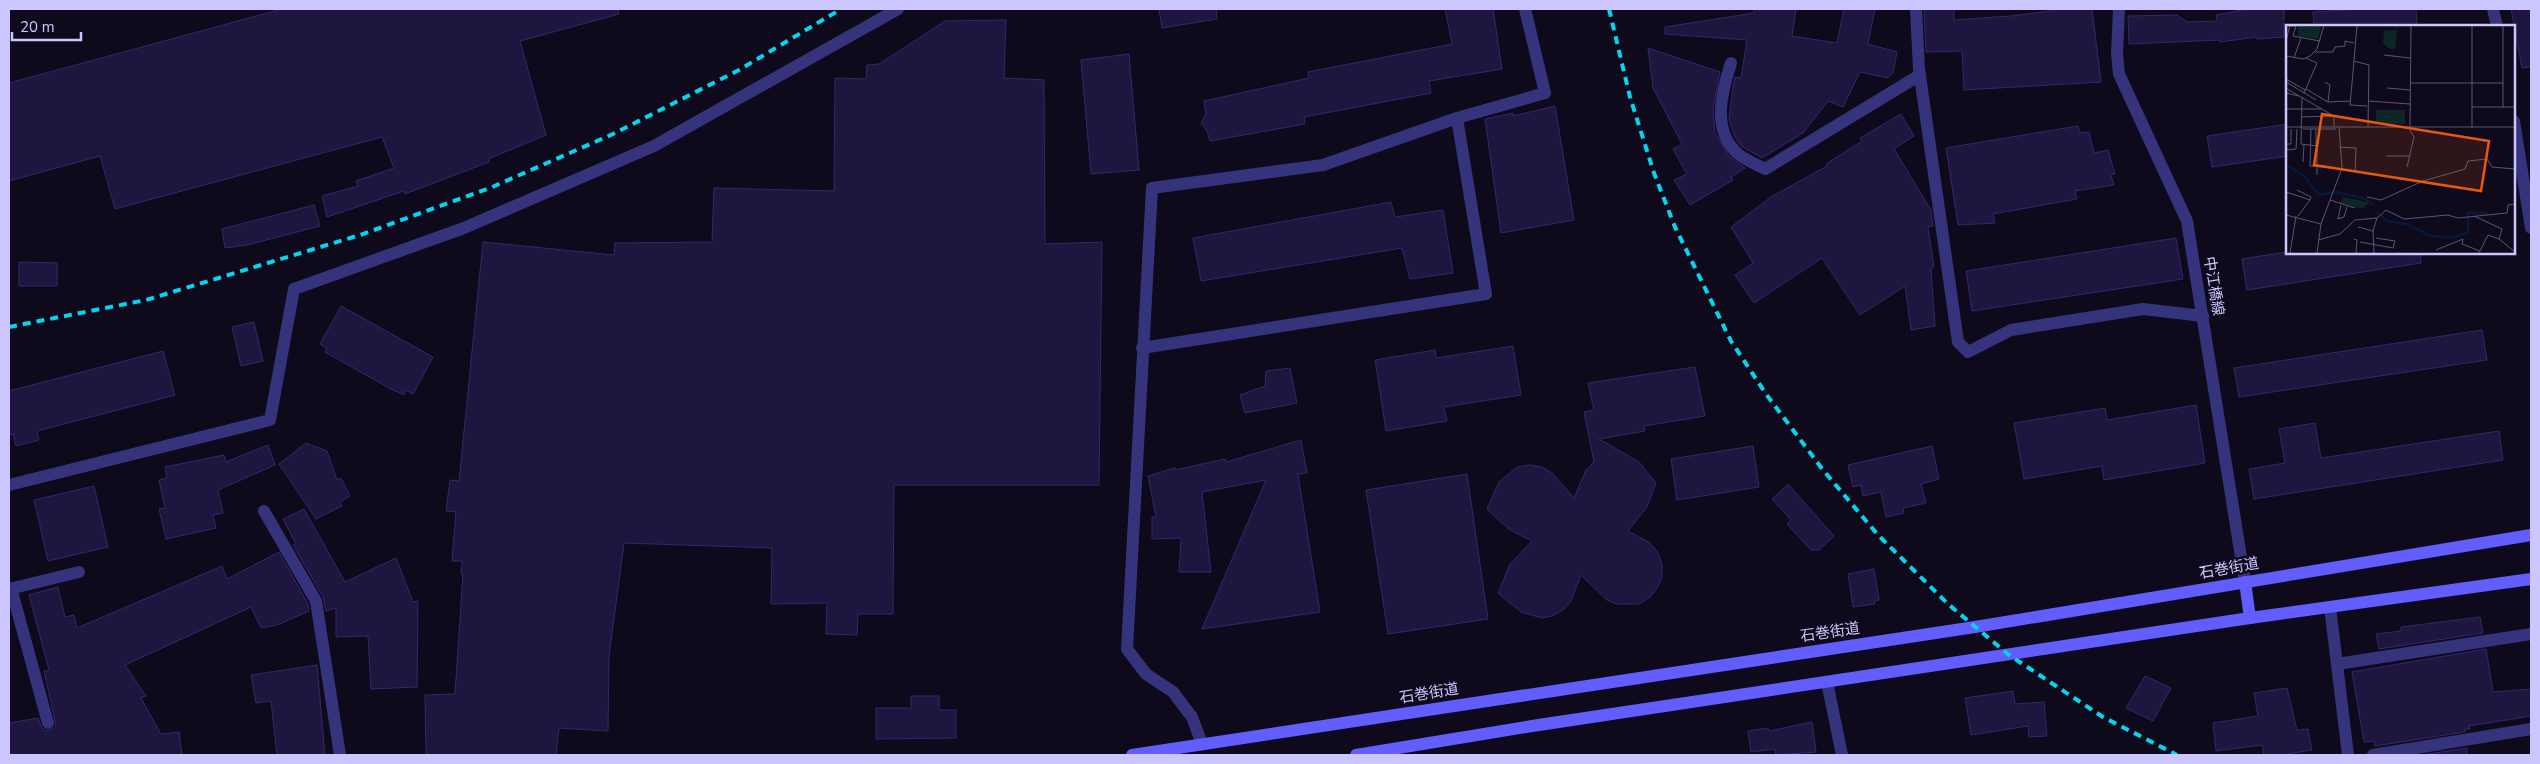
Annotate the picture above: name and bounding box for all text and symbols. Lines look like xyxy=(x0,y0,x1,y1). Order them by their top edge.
scale bar xyxy=(12,10,81,42)
text: 20 m xyxy=(20,17,55,37)
inset map xyxy=(2286,25,2515,254)
street label: 中江橋線 xyxy=(2199,255,2229,317)
street label: 石巻街道 xyxy=(2198,553,2260,583)
street label: 石巻街道 xyxy=(1799,618,1861,646)
street label: 石巻街道 xyxy=(1398,678,1460,708)

